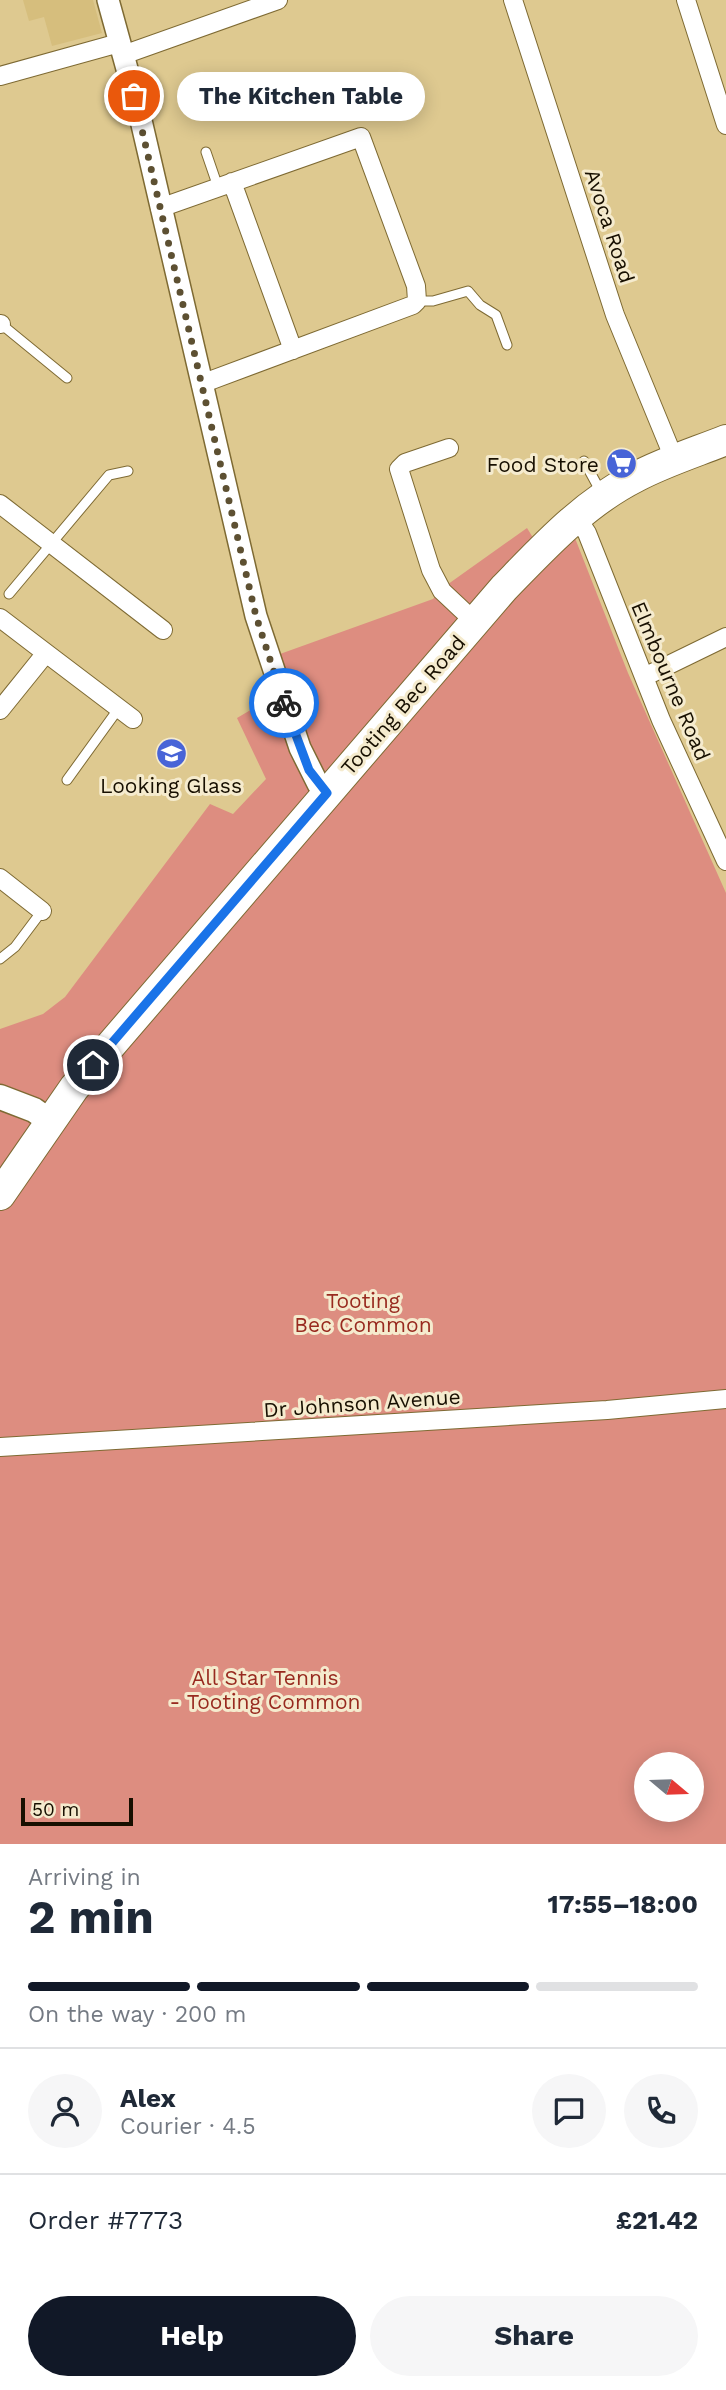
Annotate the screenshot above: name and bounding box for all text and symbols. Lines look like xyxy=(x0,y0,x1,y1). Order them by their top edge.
pin xyxy=(104,66,164,126)
callout: The Kitchen Table xyxy=(176,72,424,120)
icon: bag xyxy=(115,77,153,115)
text: The Kitchen Table xyxy=(199,83,403,110)
street label: Avoca Road xyxy=(580,166,640,286)
supermarket icon: Food Store xyxy=(605,447,639,481)
place label: Food Store xyxy=(487,452,599,477)
street label: Elmbourne Road xyxy=(626,598,716,764)
street label: Tooting Bec Road xyxy=(335,630,471,780)
courier xyxy=(249,668,319,738)
icon: bike xyxy=(265,684,303,722)
school or university icon: Looking Glass xyxy=(154,736,188,770)
place label: Looking Glass xyxy=(100,773,242,798)
pin xyxy=(63,1035,123,1095)
icon: home xyxy=(74,1046,112,1084)
park label: Tooting Bec Common xyxy=(294,1288,432,1337)
street label: Dr Johnson Avenue xyxy=(263,1384,461,1422)
park label: All Star Tennis - Tooting Common xyxy=(169,1665,361,1714)
north arrow xyxy=(634,1752,704,1822)
map controls xyxy=(634,1752,704,1822)
scale bar xyxy=(21,1795,133,1827)
text: 50 m xyxy=(32,1798,79,1821)
text: Arriving in xyxy=(28,1864,141,1891)
text: 17:55–18:00 xyxy=(547,1889,698,1919)
text: 2 min xyxy=(28,1890,154,1944)
text: On the way · 200 m xyxy=(28,2001,246,2028)
button: person xyxy=(28,2074,102,2148)
button: chat xyxy=(532,2074,606,2148)
button: phone xyxy=(624,2074,698,2148)
text: Alex xyxy=(120,2083,176,2113)
text: Courier · 4.5 xyxy=(120,2113,256,2140)
text: Order #7773 xyxy=(28,2205,183,2235)
text: £21.42 xyxy=(616,2205,698,2235)
button: Help xyxy=(28,2296,356,2376)
button: Share xyxy=(370,2296,698,2376)

